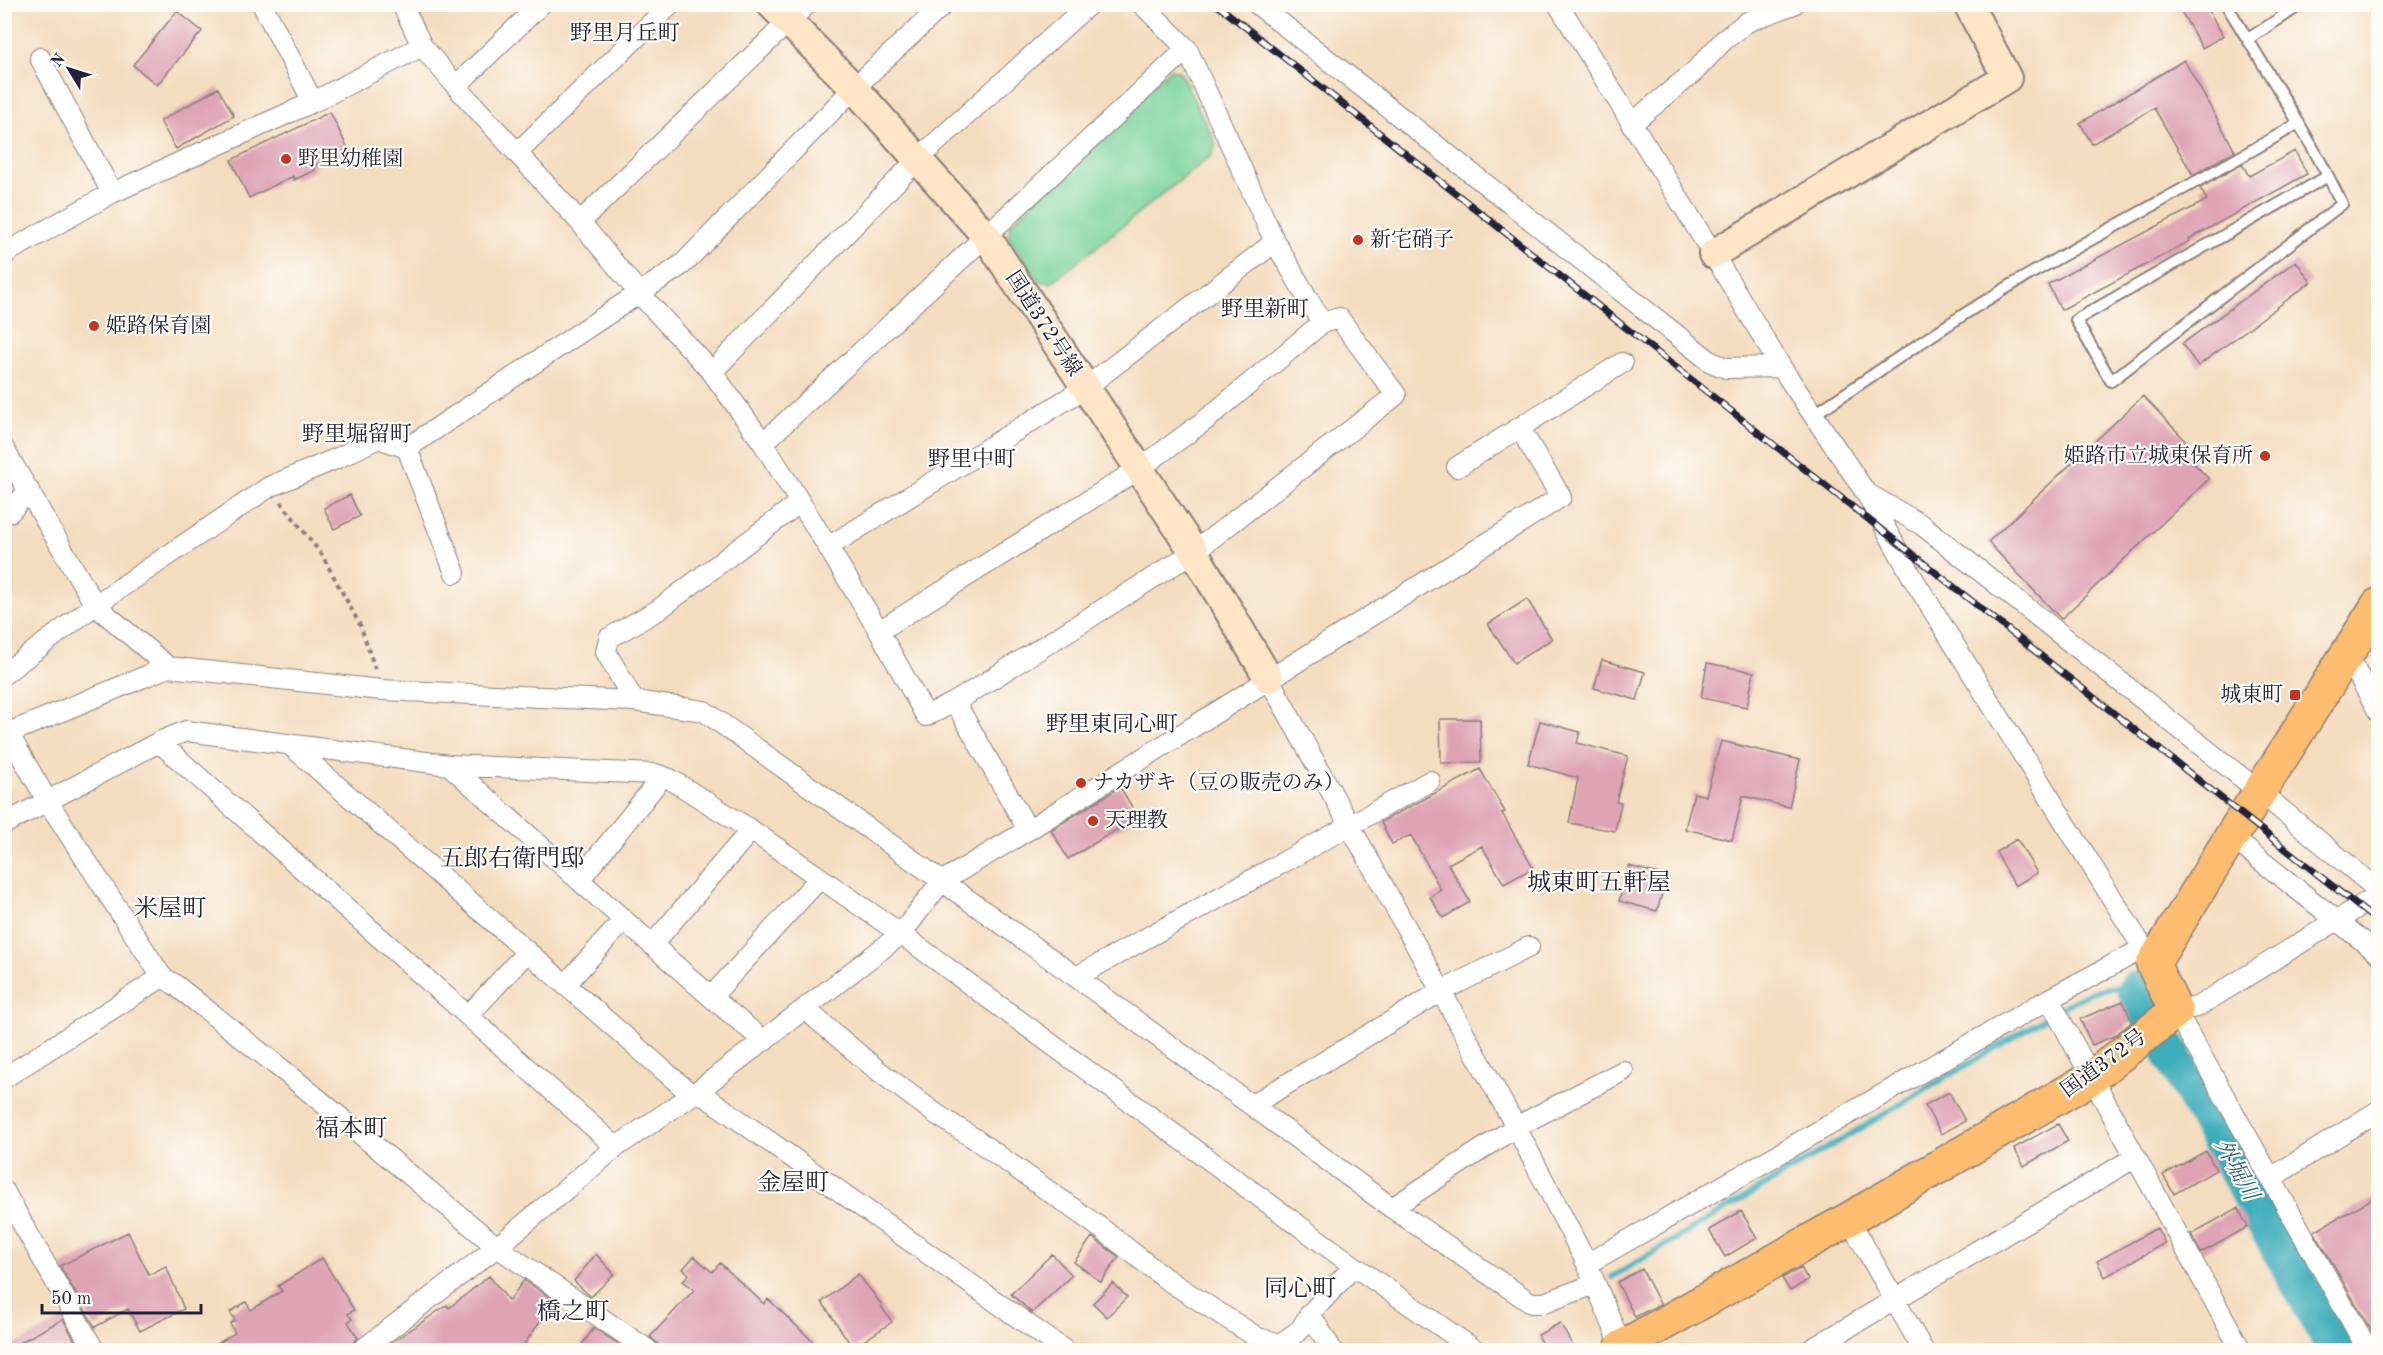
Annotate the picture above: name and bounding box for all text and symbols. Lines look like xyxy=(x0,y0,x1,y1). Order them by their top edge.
district label: 野里月丘町 xyxy=(570,21,680,45)
north arrow xyxy=(39,39,99,99)
text: N xyxy=(49,51,69,71)
place label: 野里幼稚園 xyxy=(298,147,403,170)
marker: 野里幼稚園 xyxy=(279,152,293,166)
place label: 新宅硝子 xyxy=(1370,228,1454,251)
marker: 新宅硝子 xyxy=(1351,233,1365,247)
street label: 国道372号線 xyxy=(1001,267,1086,380)
district label: 野里新町 xyxy=(1221,297,1309,321)
place label: 姫路保育園 xyxy=(106,314,211,337)
marker: 姫路保育園 xyxy=(87,319,101,333)
district label: 野里堀留町 xyxy=(302,422,412,446)
place label: 姫路市立城東保育所 xyxy=(2064,444,2253,467)
district label: 野里中町 xyxy=(928,447,1016,471)
marker: 姫路市立城東保育所 xyxy=(2258,449,2272,463)
place label: 城東町 xyxy=(2220,683,2283,706)
marker: 城東町 xyxy=(2288,688,2302,702)
district label: 野里東同心町 xyxy=(1046,712,1178,736)
place label: ナカザキ（豆の販売のみ） xyxy=(1093,771,1345,794)
marker: ナカザキ（豆の販売のみ） xyxy=(1074,776,1088,790)
place label: 天理教 xyxy=(1105,809,1168,832)
marker: 天理教 xyxy=(1086,814,1100,828)
district label: 五郎右衛門邸 xyxy=(440,845,584,872)
district label: 城東町五軒屋 xyxy=(1527,869,1671,896)
district label: 米屋町 xyxy=(134,895,206,922)
street label: 国道372号 xyxy=(2056,1025,2150,1102)
district label: 福本町 xyxy=(315,1115,387,1142)
water label: 外堀川 xyxy=(2210,1135,2264,1206)
district label: 金屋町 xyxy=(757,1169,829,1196)
district label: 同心町 xyxy=(1264,1276,1336,1302)
scale bar xyxy=(42,1277,201,1315)
text: 50 m xyxy=(51,1290,91,1308)
district label: 橋之町 xyxy=(537,1299,609,1325)

